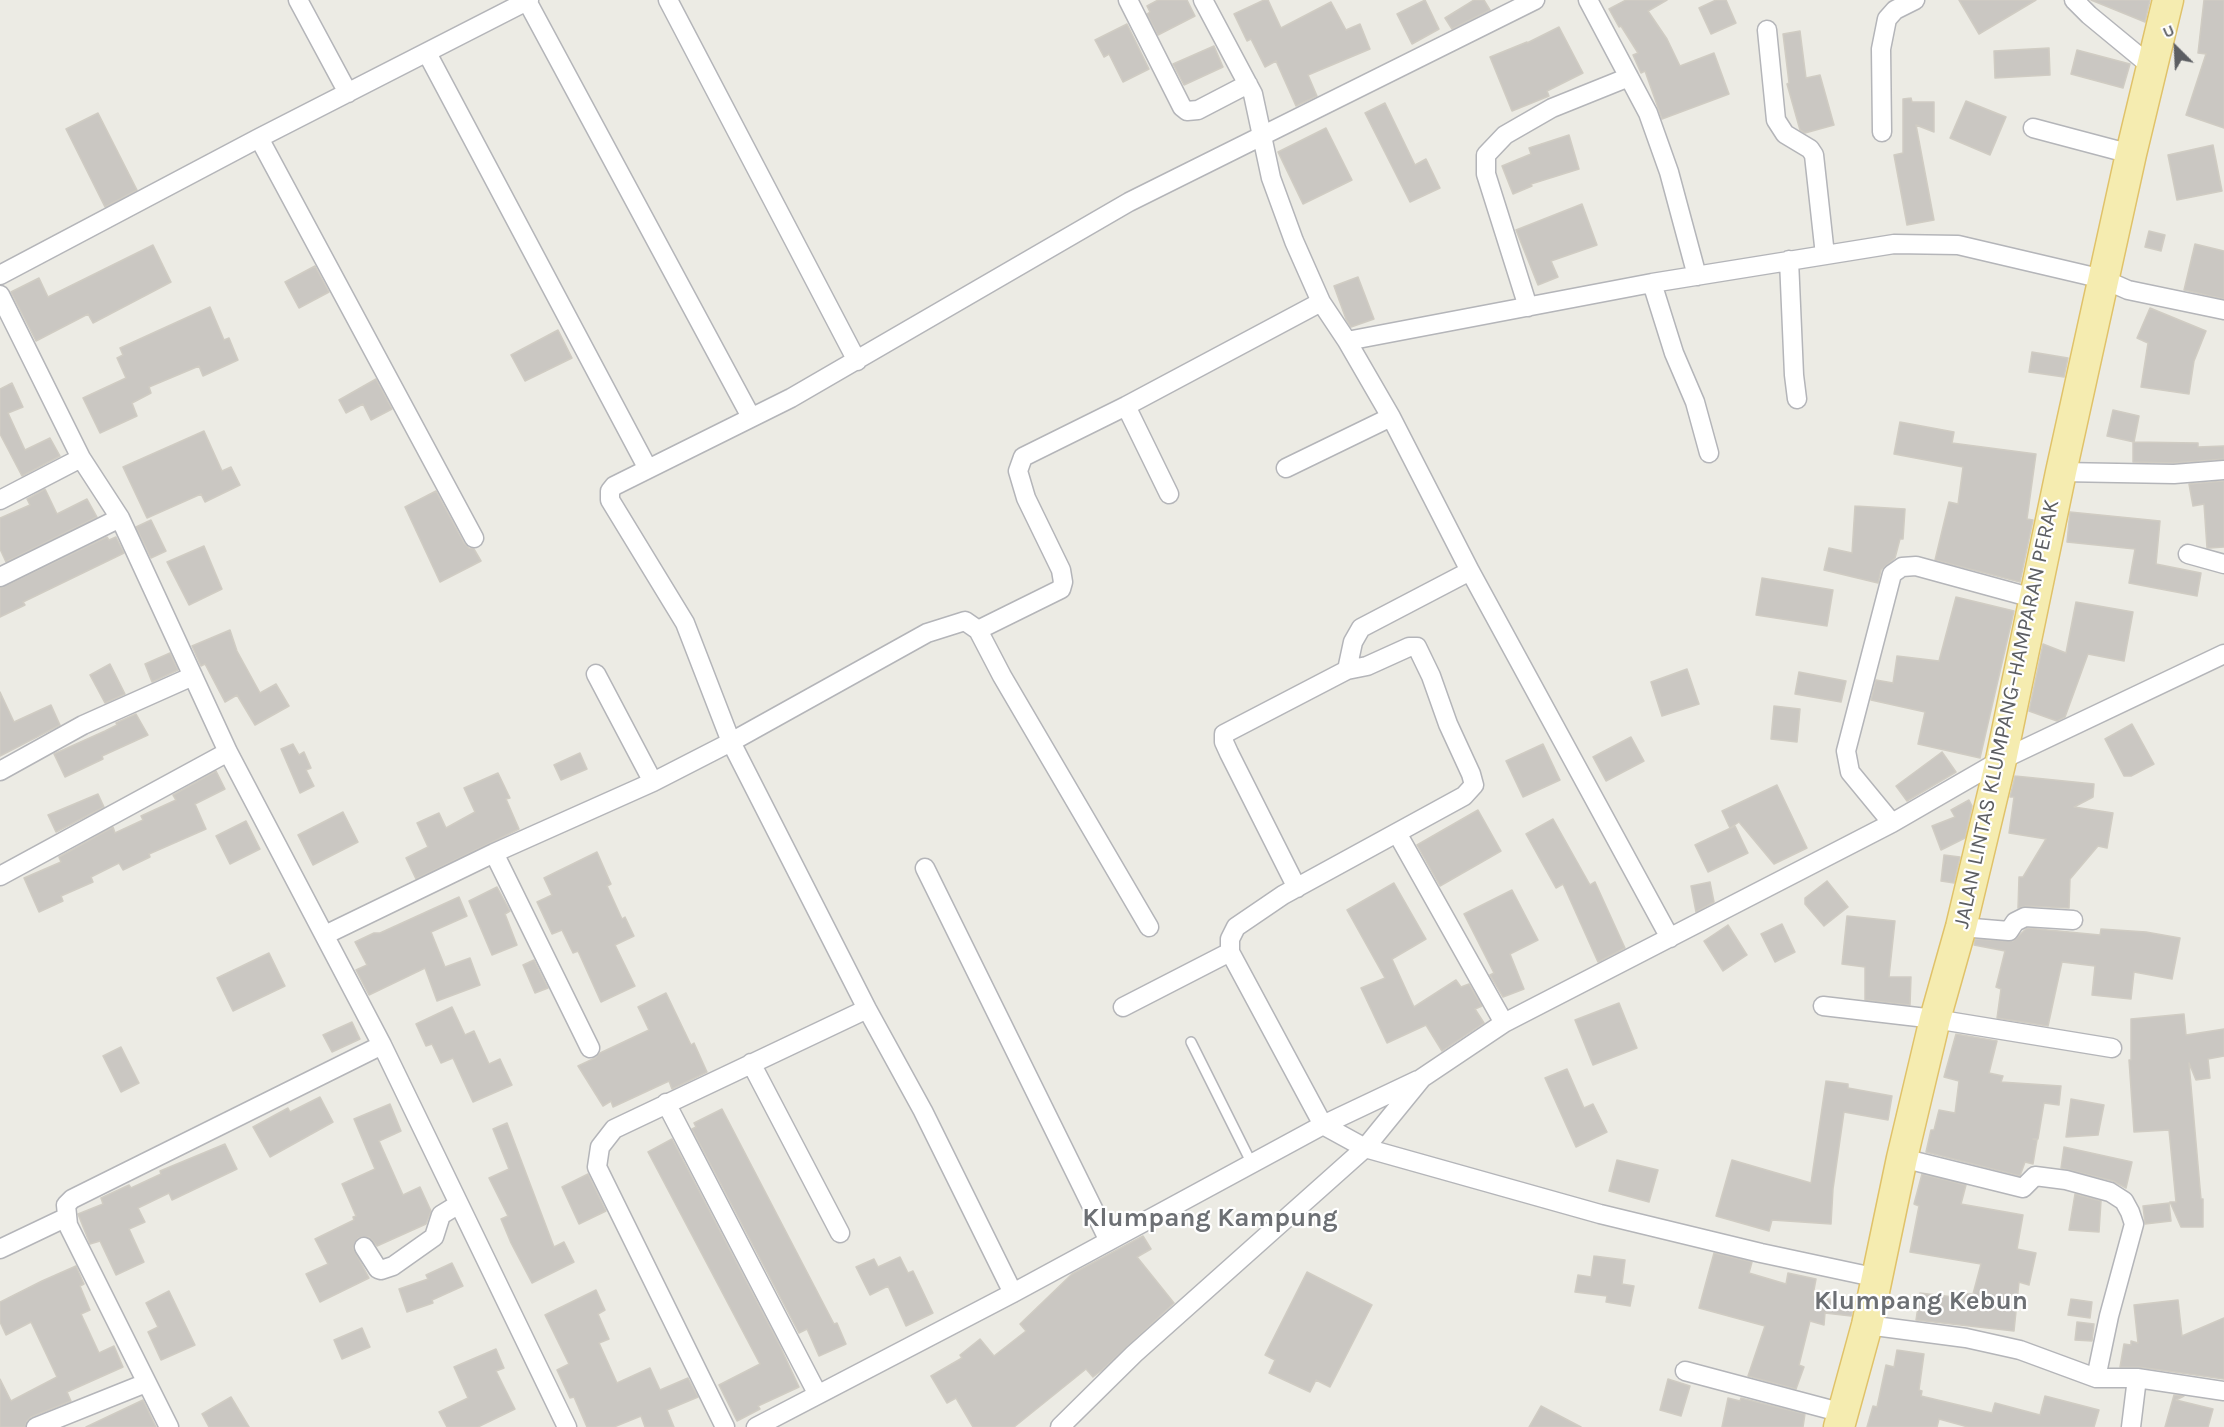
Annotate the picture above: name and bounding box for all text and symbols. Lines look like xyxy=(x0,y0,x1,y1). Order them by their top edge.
north arrow xyxy=(2146,18,2206,78)
text: U xyxy=(2160,20,2177,42)
street label: JALAN LINTAS KLUMPANG–HAMPARAN PERAK xyxy=(1949,497,2065,931)
district label: Klumpang Kampung xyxy=(1082,1203,1338,1235)
district label: Klumpang Kebun xyxy=(1814,1286,2028,1318)

